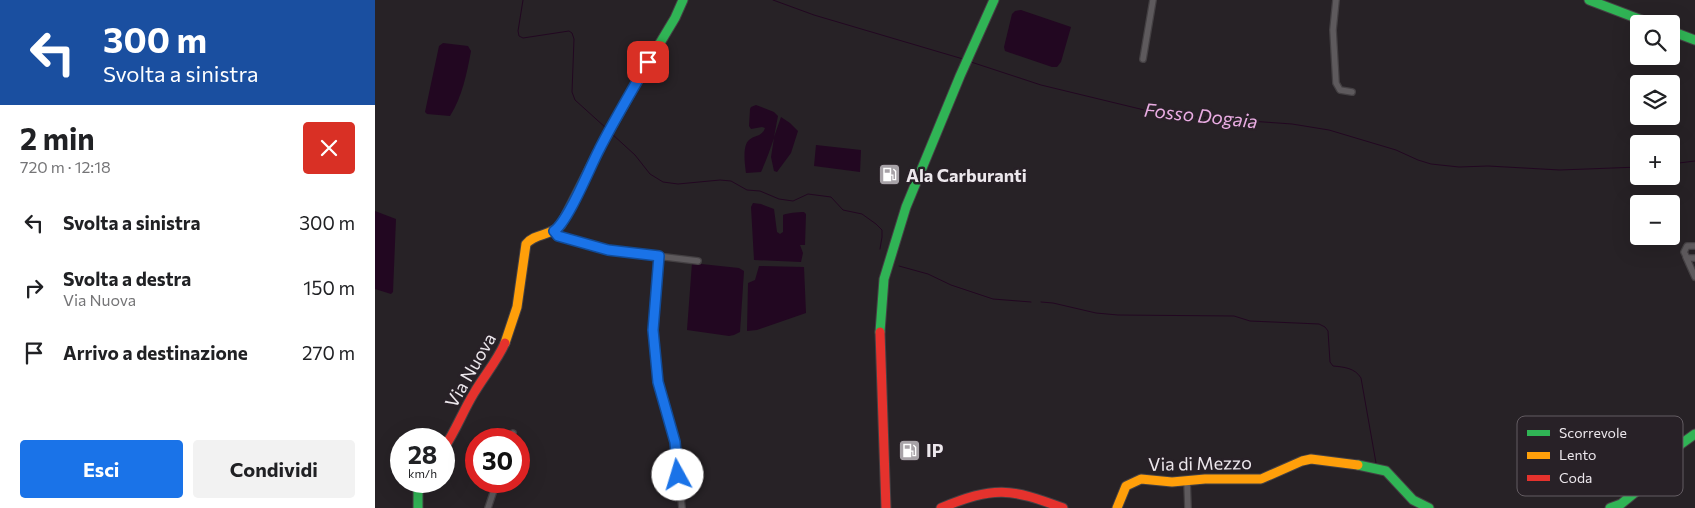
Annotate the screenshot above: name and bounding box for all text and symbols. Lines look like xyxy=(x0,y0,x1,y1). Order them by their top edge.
map controls xyxy=(1630,15,1680,245)
button: search xyxy=(1630,15,1680,65)
text: 300 m xyxy=(103,17,207,60)
icon: left xyxy=(20,20,85,85)
pin xyxy=(627,41,669,83)
icon: arrive xyxy=(634,48,662,76)
text: Svolta a sinistra xyxy=(103,60,258,87)
button: layers xyxy=(1630,75,1680,125)
water label: Fosso Dogaia xyxy=(1143,98,1259,132)
text: 2 min xyxy=(20,119,95,156)
button: close xyxy=(303,122,355,174)
button: + xyxy=(1630,135,1680,185)
text: 720 m · 12:18 xyxy=(20,157,111,176)
fuel station icon: Ala Carburanti xyxy=(878,163,902,187)
place label: Ala Carburanti xyxy=(906,164,1027,186)
button: − xyxy=(1630,195,1680,245)
icon: left xyxy=(20,209,48,237)
text: Svolta a sinistra xyxy=(63,211,201,234)
text: 300 m xyxy=(299,211,355,234)
text: Svolta a destra xyxy=(63,267,191,290)
icon: right xyxy=(20,274,48,302)
text: 150 m xyxy=(303,276,355,299)
text: Via Nuova xyxy=(63,290,136,309)
street label: Via Nuova xyxy=(440,329,500,411)
icon: arrive xyxy=(20,339,48,367)
text: Arrivo a destinazione xyxy=(63,341,248,364)
text: 270 m xyxy=(302,341,355,364)
legend xyxy=(1517,416,1683,496)
text: Scorrevole xyxy=(1559,424,1627,441)
speed limit sign: 30 xyxy=(465,428,530,493)
fuel station icon: IP xyxy=(898,438,922,462)
text: 28 xyxy=(408,439,437,469)
place label: IP xyxy=(926,439,944,461)
button: Esci xyxy=(20,440,183,498)
button: Condividi xyxy=(193,440,355,498)
text: Lento xyxy=(1559,446,1596,463)
position arrow xyxy=(651,448,703,500)
street label: Via di Mezzo xyxy=(1148,451,1252,475)
text: km/h xyxy=(408,466,437,480)
text: Coda xyxy=(1559,469,1592,486)

